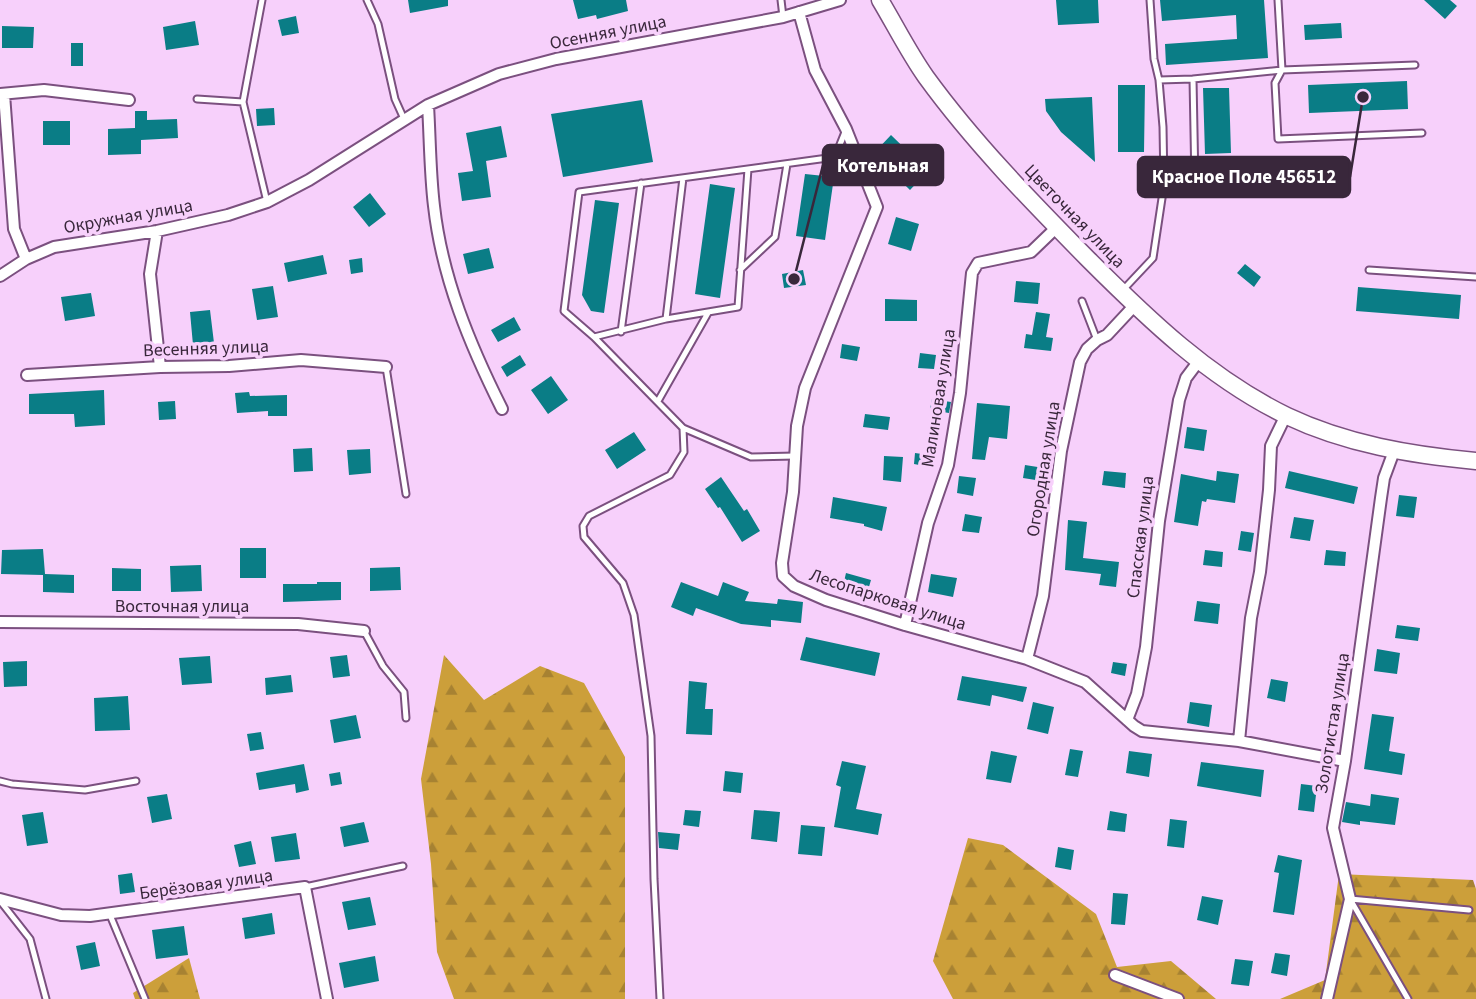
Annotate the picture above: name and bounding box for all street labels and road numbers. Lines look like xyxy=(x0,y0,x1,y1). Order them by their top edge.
street label: Осенняя улица xyxy=(548,9,669,56)
street label: Цветочная улица xyxy=(1018,159,1131,274)
street label: Окружная улица xyxy=(62,193,195,240)
street label: Малиновая улица xyxy=(915,327,962,469)
street label: Весенняя улица xyxy=(143,334,269,363)
street label: Огородная улица xyxy=(1020,400,1067,539)
street label: Спасская улица xyxy=(1121,474,1160,600)
street label: Лесопарковая улица xyxy=(806,562,969,637)
street label: Восточная улица xyxy=(115,594,249,619)
street label: Золотистая улица xyxy=(1309,651,1356,795)
street label: Берёзовая улица xyxy=(138,863,274,906)

